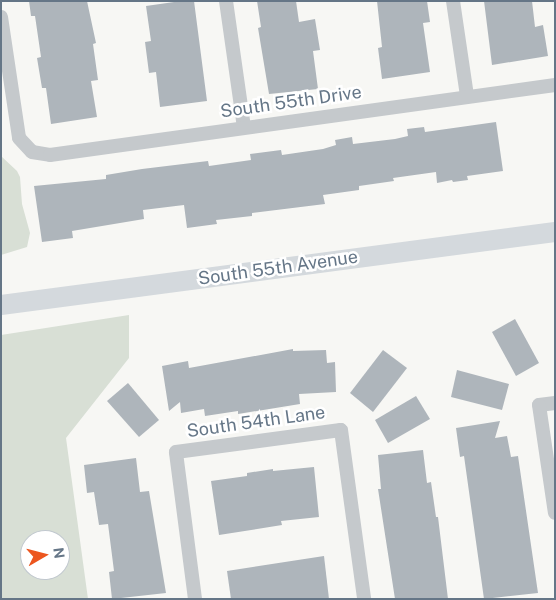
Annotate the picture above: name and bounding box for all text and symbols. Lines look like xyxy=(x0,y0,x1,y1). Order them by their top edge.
street label: South 55th Drive xyxy=(219,81,363,123)
street label: South 55th Avenue xyxy=(197,246,359,290)
street label: South 54th Lane xyxy=(185,402,327,442)
north arrow xyxy=(20,530,70,580)
text: N xyxy=(50,547,68,560)

